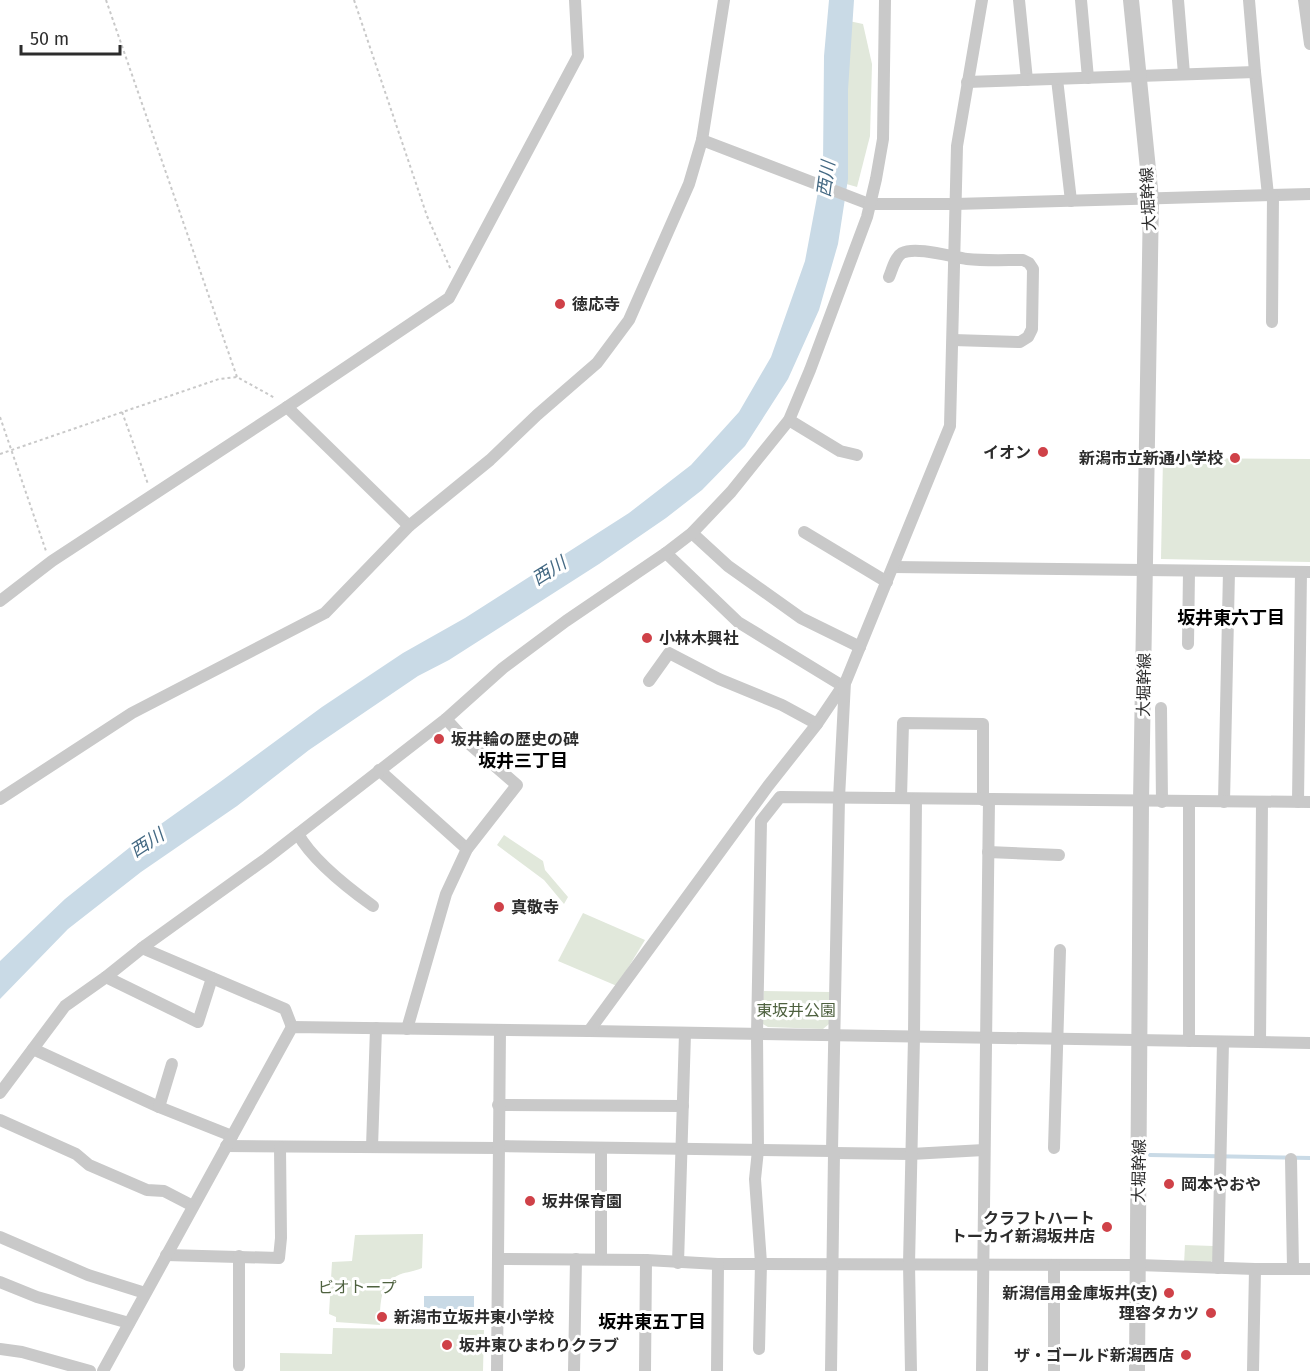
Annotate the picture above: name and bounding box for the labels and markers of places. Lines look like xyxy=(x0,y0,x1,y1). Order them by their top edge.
place label: 徳応寺 xyxy=(572,295,620,314)
marker: 徳応寺 xyxy=(553,297,567,311)
place label: イオン xyxy=(983,443,1031,462)
marker: イオン xyxy=(1036,445,1050,459)
place label: 新潟市立新通小学校 xyxy=(1079,449,1223,468)
marker: 新潟市立新通小学校 xyxy=(1228,451,1242,465)
place label: 小林木興社 xyxy=(659,629,739,648)
marker: 小林木興社 xyxy=(640,631,654,645)
place label: 坂井輪の歴史の碑 xyxy=(451,730,579,749)
marker: 坂井輪の歴史の碑 xyxy=(432,732,446,746)
place label: 真敬寺 xyxy=(511,898,559,917)
marker: 真敬寺 xyxy=(492,900,506,914)
place label: 岡本やおや xyxy=(1181,1175,1261,1194)
marker: 岡本やおや xyxy=(1162,1177,1176,1191)
place label: 坂井保育園 xyxy=(542,1192,622,1211)
marker: 坂井保育園 xyxy=(523,1194,537,1208)
place label: クラフトハート トーカイ新潟坂井店 xyxy=(951,1209,1095,1246)
marker: クラフトハート トーカイ新潟坂井店 xyxy=(1100,1220,1114,1234)
place label: 新潟信用金庫坂井(支) xyxy=(1003,1284,1157,1303)
marker: 新潟信用金庫坂井(支) xyxy=(1162,1286,1176,1300)
place label: 理容タカツ xyxy=(1119,1304,1199,1323)
marker: 理容タカツ xyxy=(1204,1306,1218,1320)
place label: 新潟市立坂井東小学校 xyxy=(394,1308,554,1327)
marker: 新潟市立坂井東小学校 xyxy=(375,1310,389,1324)
place label: 坂井東ひまわりクラブ xyxy=(459,1336,619,1355)
marker: 坂井東ひまわりクラブ xyxy=(440,1338,454,1352)
place label: ザ・ゴールド新潟西店 xyxy=(1014,1346,1174,1365)
marker: ザ・ゴールド新潟西店 xyxy=(1179,1348,1193,1362)

